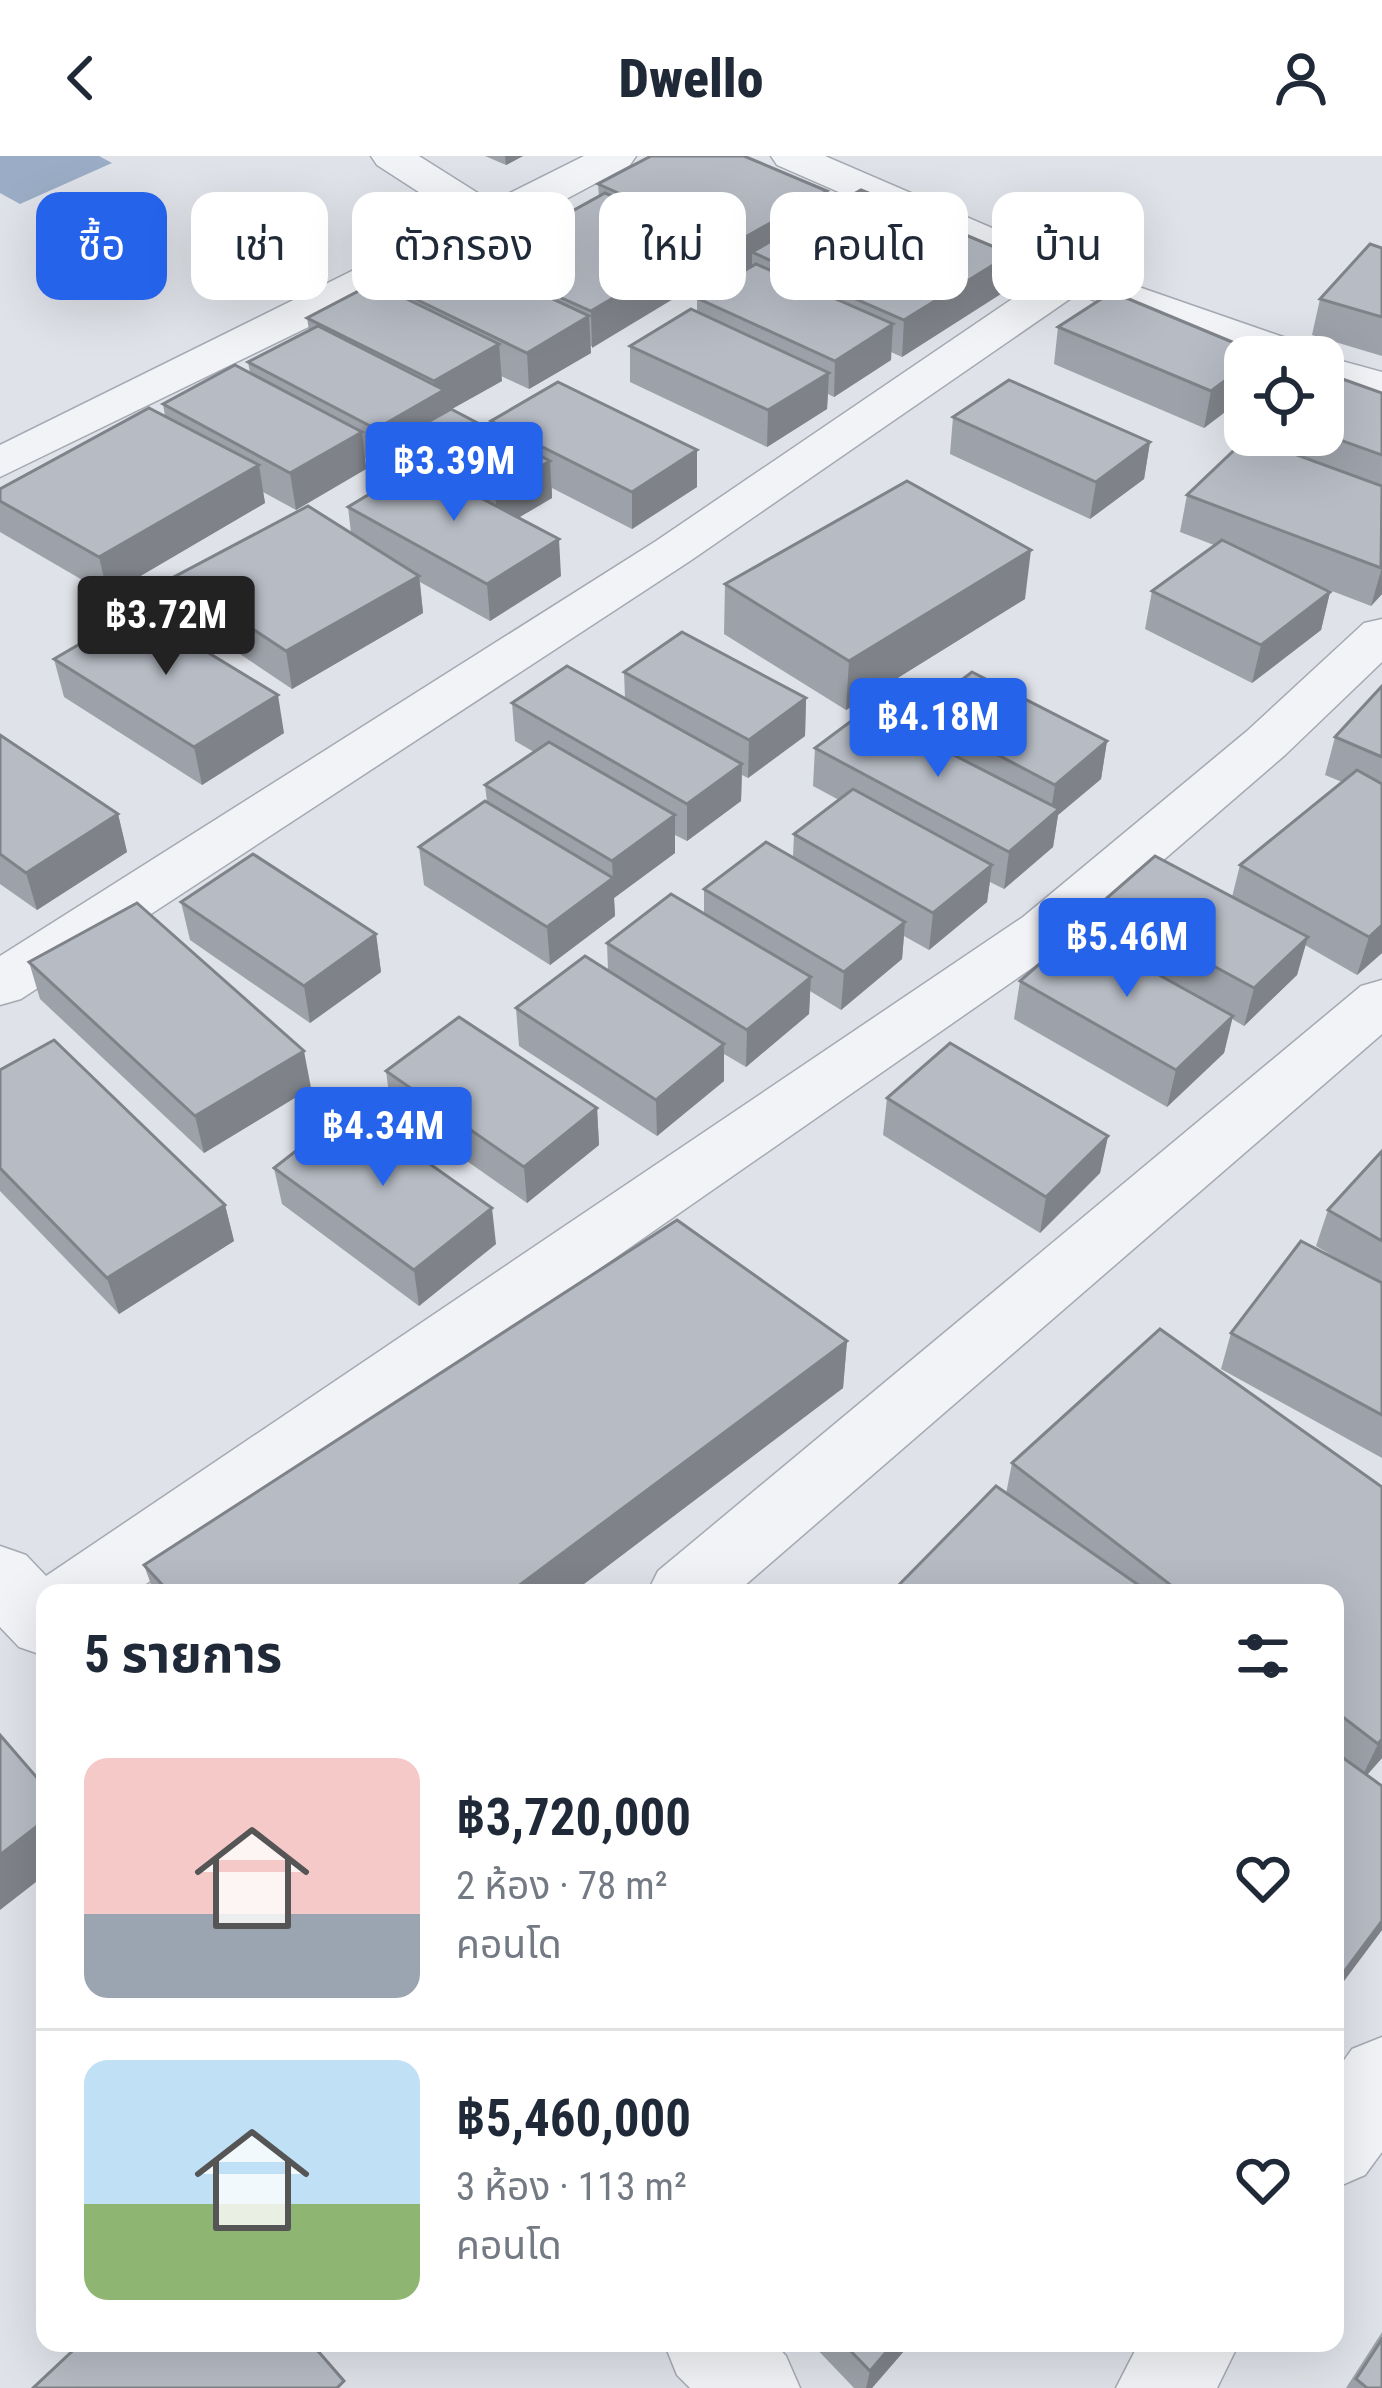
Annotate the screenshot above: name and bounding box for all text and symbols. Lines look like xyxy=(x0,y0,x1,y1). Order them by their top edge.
icon: back xyxy=(48,45,114,111)
icon: person xyxy=(1268,45,1334,111)
text: Dwello xyxy=(619,47,763,110)
chip: ซื้อ xyxy=(36,192,167,300)
chip: เช่า xyxy=(191,192,328,300)
chip: ตัวกรอง xyxy=(352,192,575,300)
chip: ใหม่ xyxy=(599,192,746,300)
chip: คอนโด xyxy=(770,192,968,300)
chip: บ้าน xyxy=(992,192,1144,300)
map controls xyxy=(1224,336,1344,456)
button: locate xyxy=(1224,336,1344,456)
pin: ฿3.39M xyxy=(356,422,552,524)
text: ฿3.39M xyxy=(393,438,515,484)
pin: ฿3.72M xyxy=(68,576,264,678)
text: ฿3.72M xyxy=(105,592,227,638)
pin: ฿4.18M xyxy=(840,678,1036,780)
text: ฿4.18M xyxy=(877,694,999,740)
pin: ฿5.46M xyxy=(1029,898,1225,1000)
text: ฿5.46M xyxy=(1066,914,1188,960)
pin: ฿4.34M xyxy=(285,1087,481,1189)
text: ฿4.34M xyxy=(322,1103,444,1149)
icon: filters xyxy=(1230,1623,1296,1689)
text: 5 รายการ xyxy=(84,1625,282,1684)
text: ฿3,720,000 xyxy=(456,1788,691,1847)
icon: home xyxy=(180,1806,324,1950)
icon: heart xyxy=(1230,1845,1296,1911)
text: 2 ห้อง · 78 m² xyxy=(456,1863,668,1909)
text: คอนโด xyxy=(456,1922,562,1968)
text: ฿5,460,000 xyxy=(456,2089,691,2148)
icon: home xyxy=(180,2108,324,2252)
icon: heart xyxy=(1230,2147,1296,2213)
text: 3 ห้อง · 113 m² xyxy=(456,2164,687,2210)
text: คอนโด xyxy=(456,2223,562,2269)

